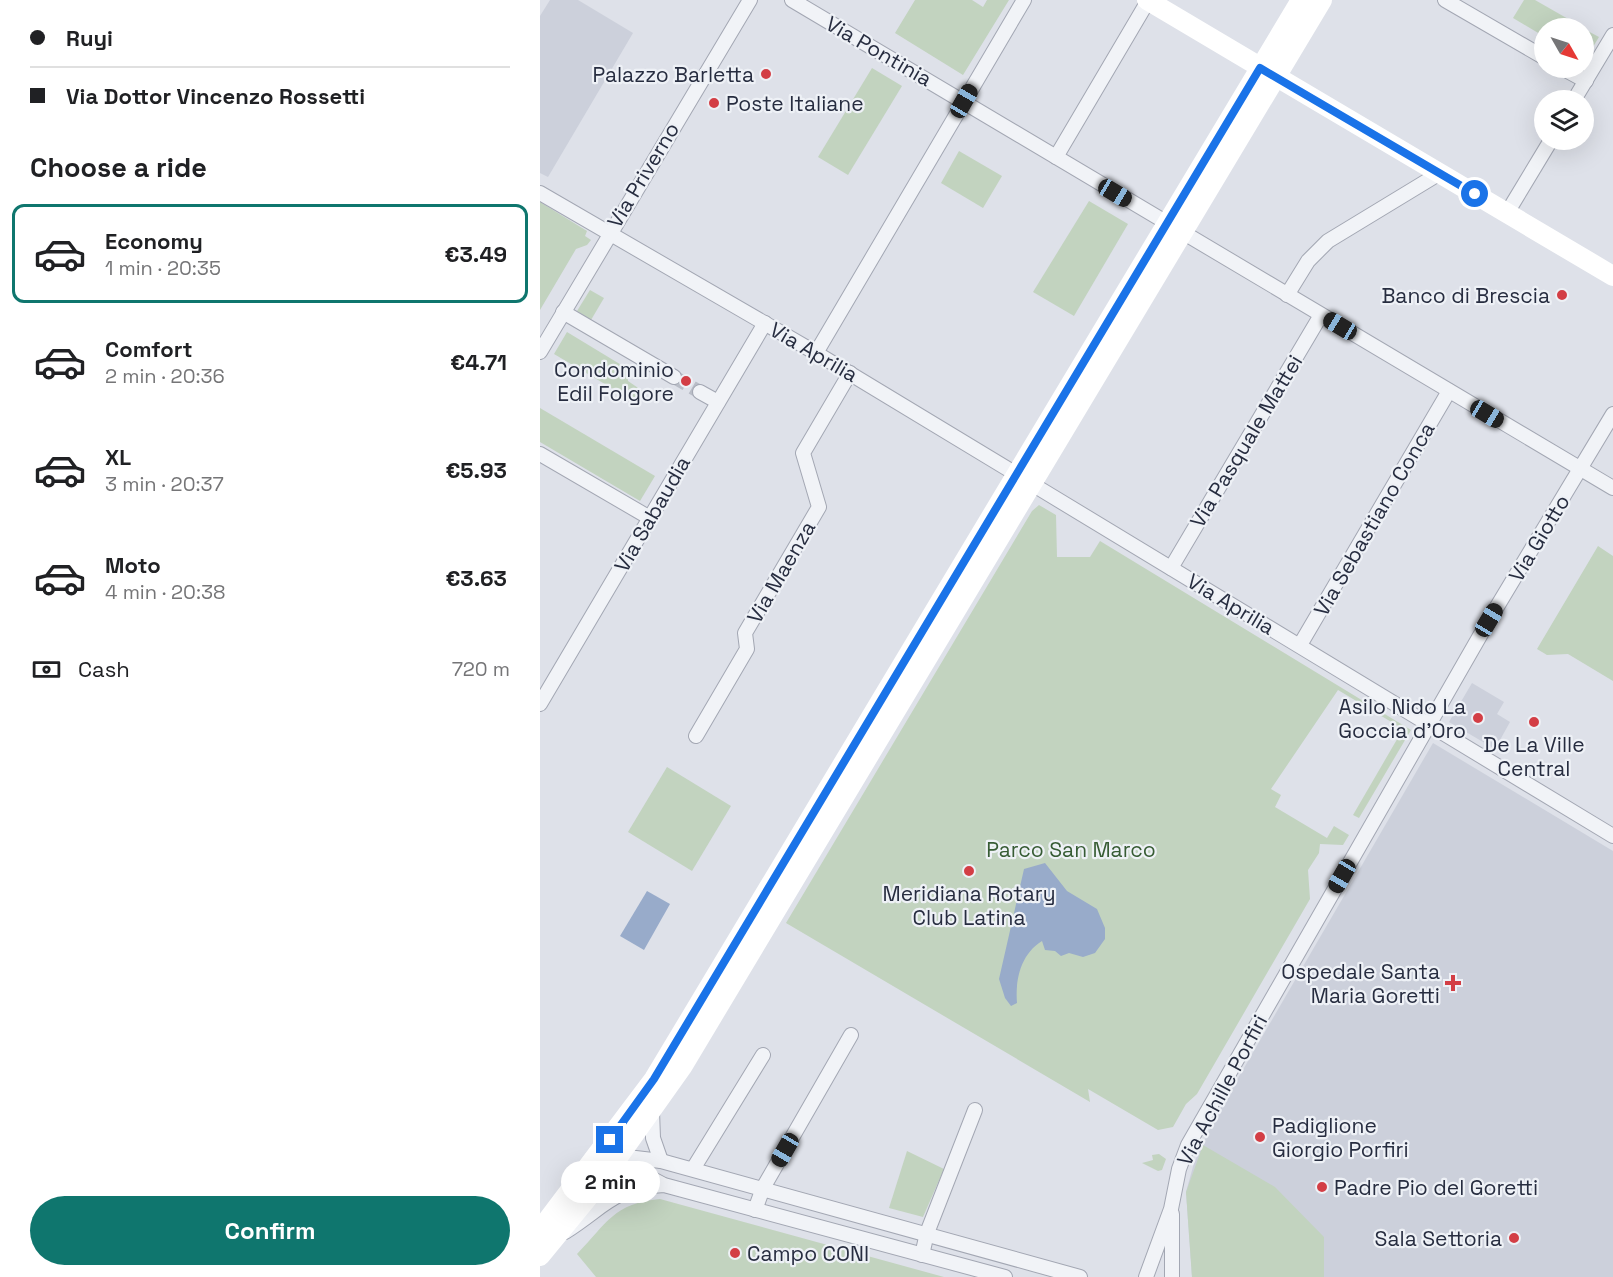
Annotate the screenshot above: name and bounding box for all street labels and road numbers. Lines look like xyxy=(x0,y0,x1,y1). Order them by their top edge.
street label: Via Pontinia xyxy=(821,10,937,92)
street label: Via Priverno xyxy=(601,117,685,233)
street label: Via Aprilia xyxy=(765,316,863,388)
street label: Via Pasquale Mattei xyxy=(1184,350,1308,532)
street label: Via Sebastiano Conca xyxy=(1307,417,1441,621)
street label: Via Sabaudia xyxy=(608,451,696,577)
street label: Via Giotto xyxy=(1502,489,1576,587)
street label: Via Maenza xyxy=(741,516,821,628)
street label: Via Aprilia xyxy=(1182,567,1280,641)
street label: Via Achille Porfiri xyxy=(1171,1010,1273,1170)

